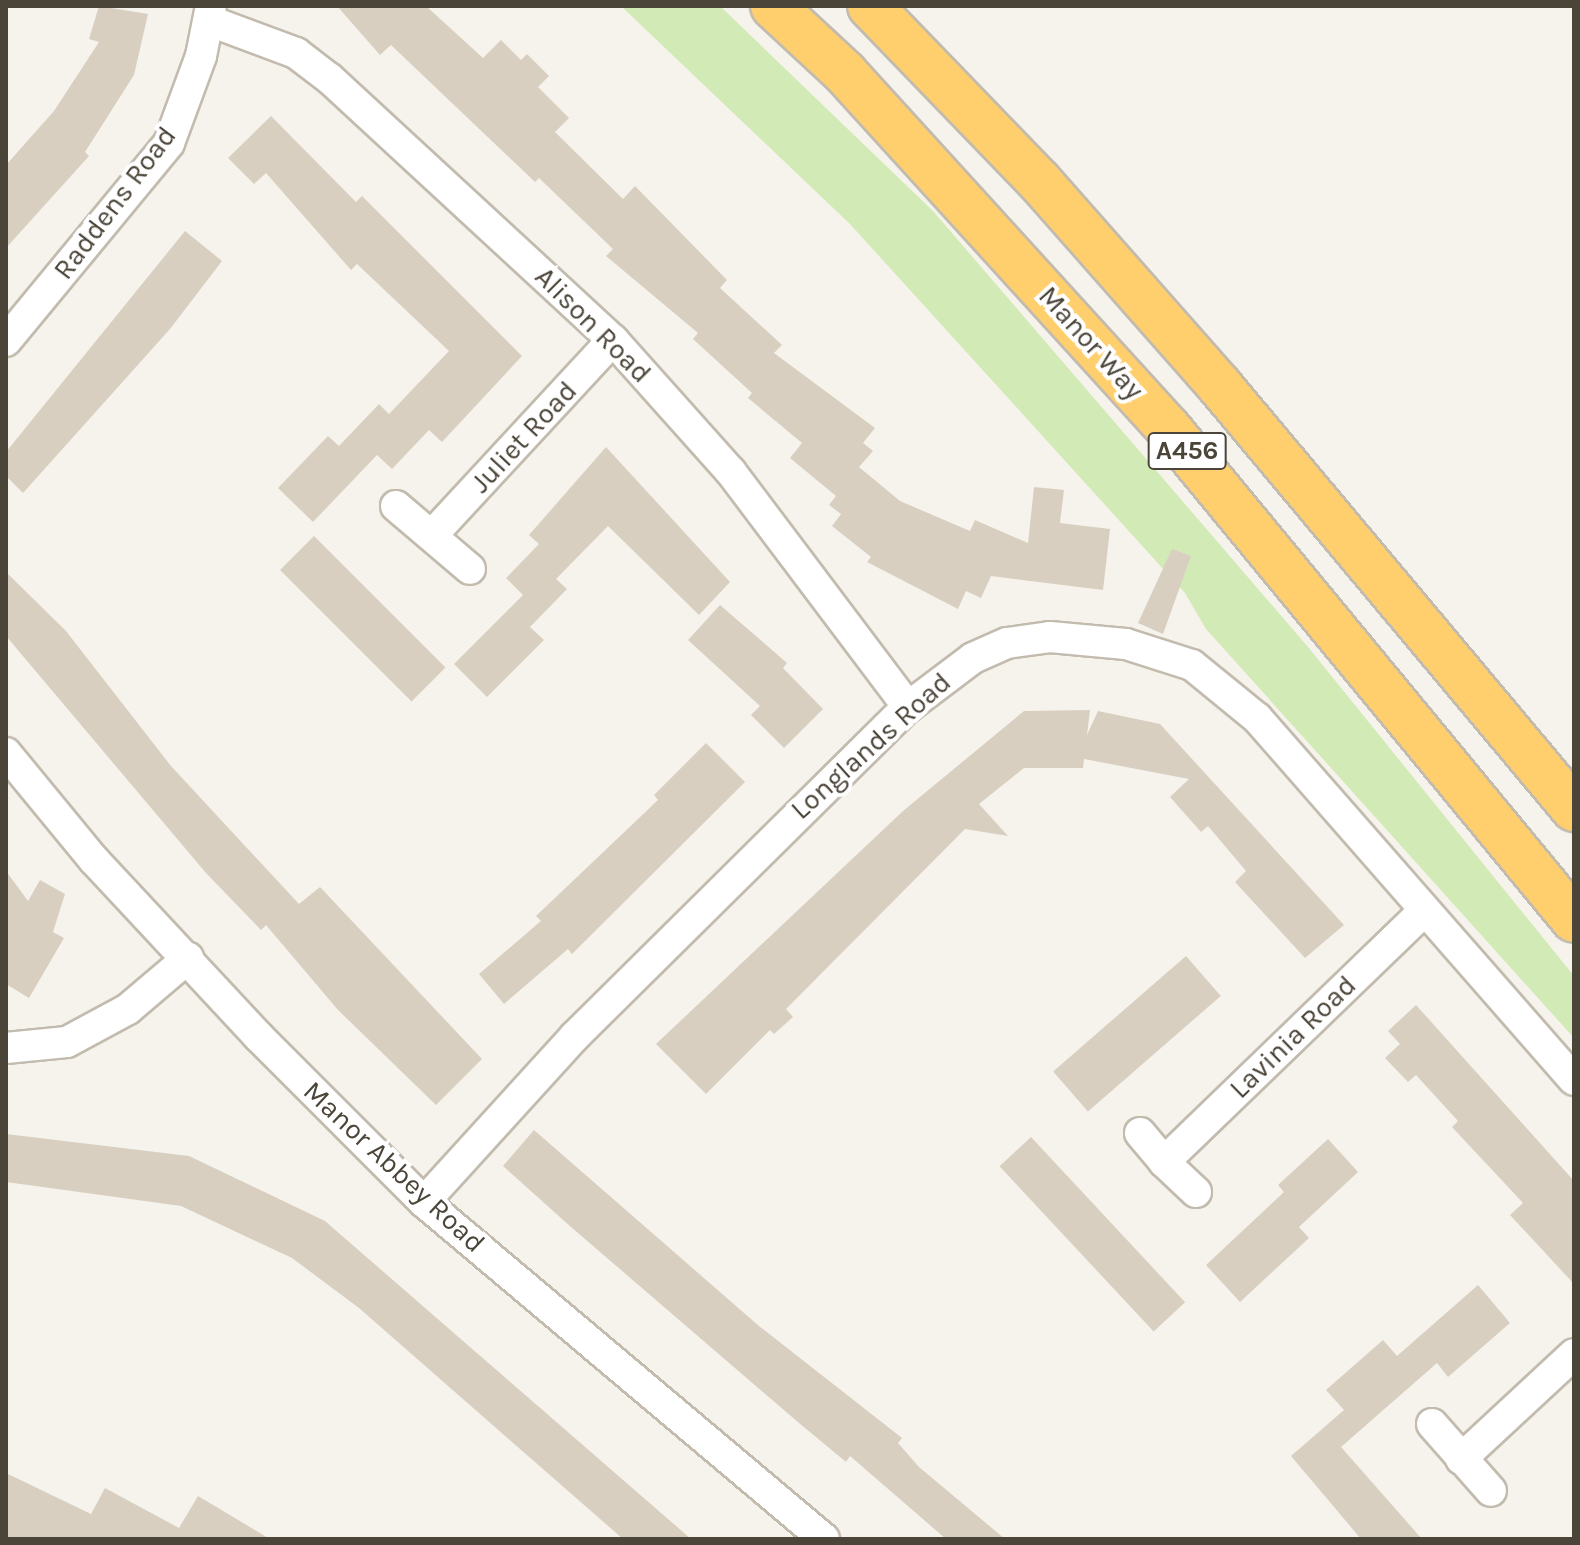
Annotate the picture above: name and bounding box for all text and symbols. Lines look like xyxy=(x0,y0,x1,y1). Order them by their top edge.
street label: Raddens Road xyxy=(47,120,183,286)
street label: Alison Road xyxy=(528,260,658,390)
street label: Manor Way xyxy=(1031,279,1151,407)
street label: Juliet Road xyxy=(464,374,584,500)
road number: A456 xyxy=(1147,429,1227,473)
street label: Longlands Road xyxy=(784,665,958,827)
street label: Lavinia Road xyxy=(1223,968,1363,1106)
street label: Manor Abbey Road xyxy=(296,1074,492,1260)

